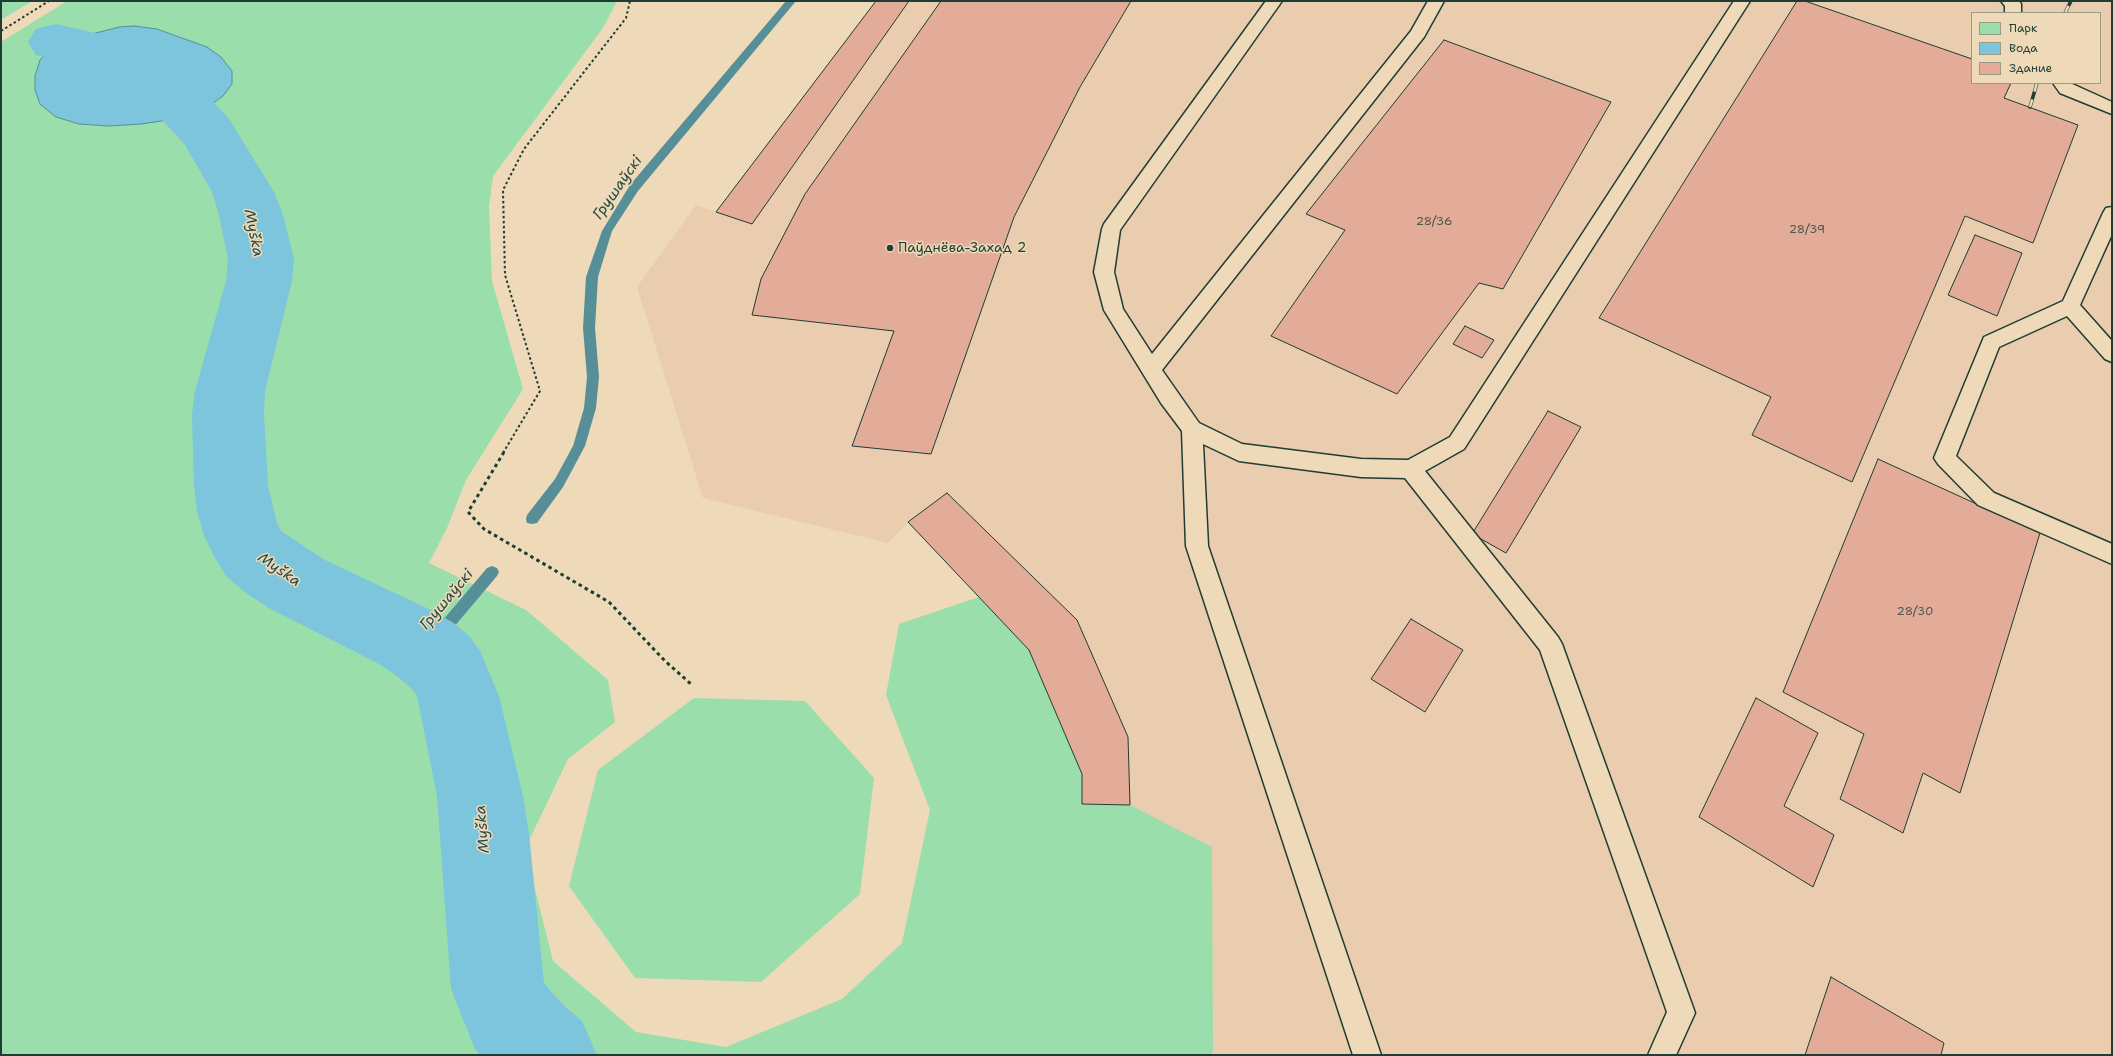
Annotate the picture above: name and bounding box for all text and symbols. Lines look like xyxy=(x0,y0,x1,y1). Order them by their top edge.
legend xyxy=(1971,12,2101,84)
text: Парк xyxy=(2009,20,2037,36)
text: Вода xyxy=(2009,40,2038,56)
text: Здание xyxy=(2009,60,2052,76)
water label: Грушаўскі xyxy=(590,153,646,223)
water label: Муška xyxy=(239,208,267,258)
house number: 28/36 xyxy=(1416,215,1452,229)
house number: 28/39 xyxy=(1789,223,1825,237)
place label: Паўднёва-Захад 2 xyxy=(898,240,1026,256)
marker: Паўднёва-Захад 2 xyxy=(885,243,895,253)
water label: Муška xyxy=(254,549,304,591)
water label: Грушаўскі xyxy=(416,566,478,634)
house number: 28/30 xyxy=(1897,605,1933,619)
water label: Муška xyxy=(472,804,494,854)

